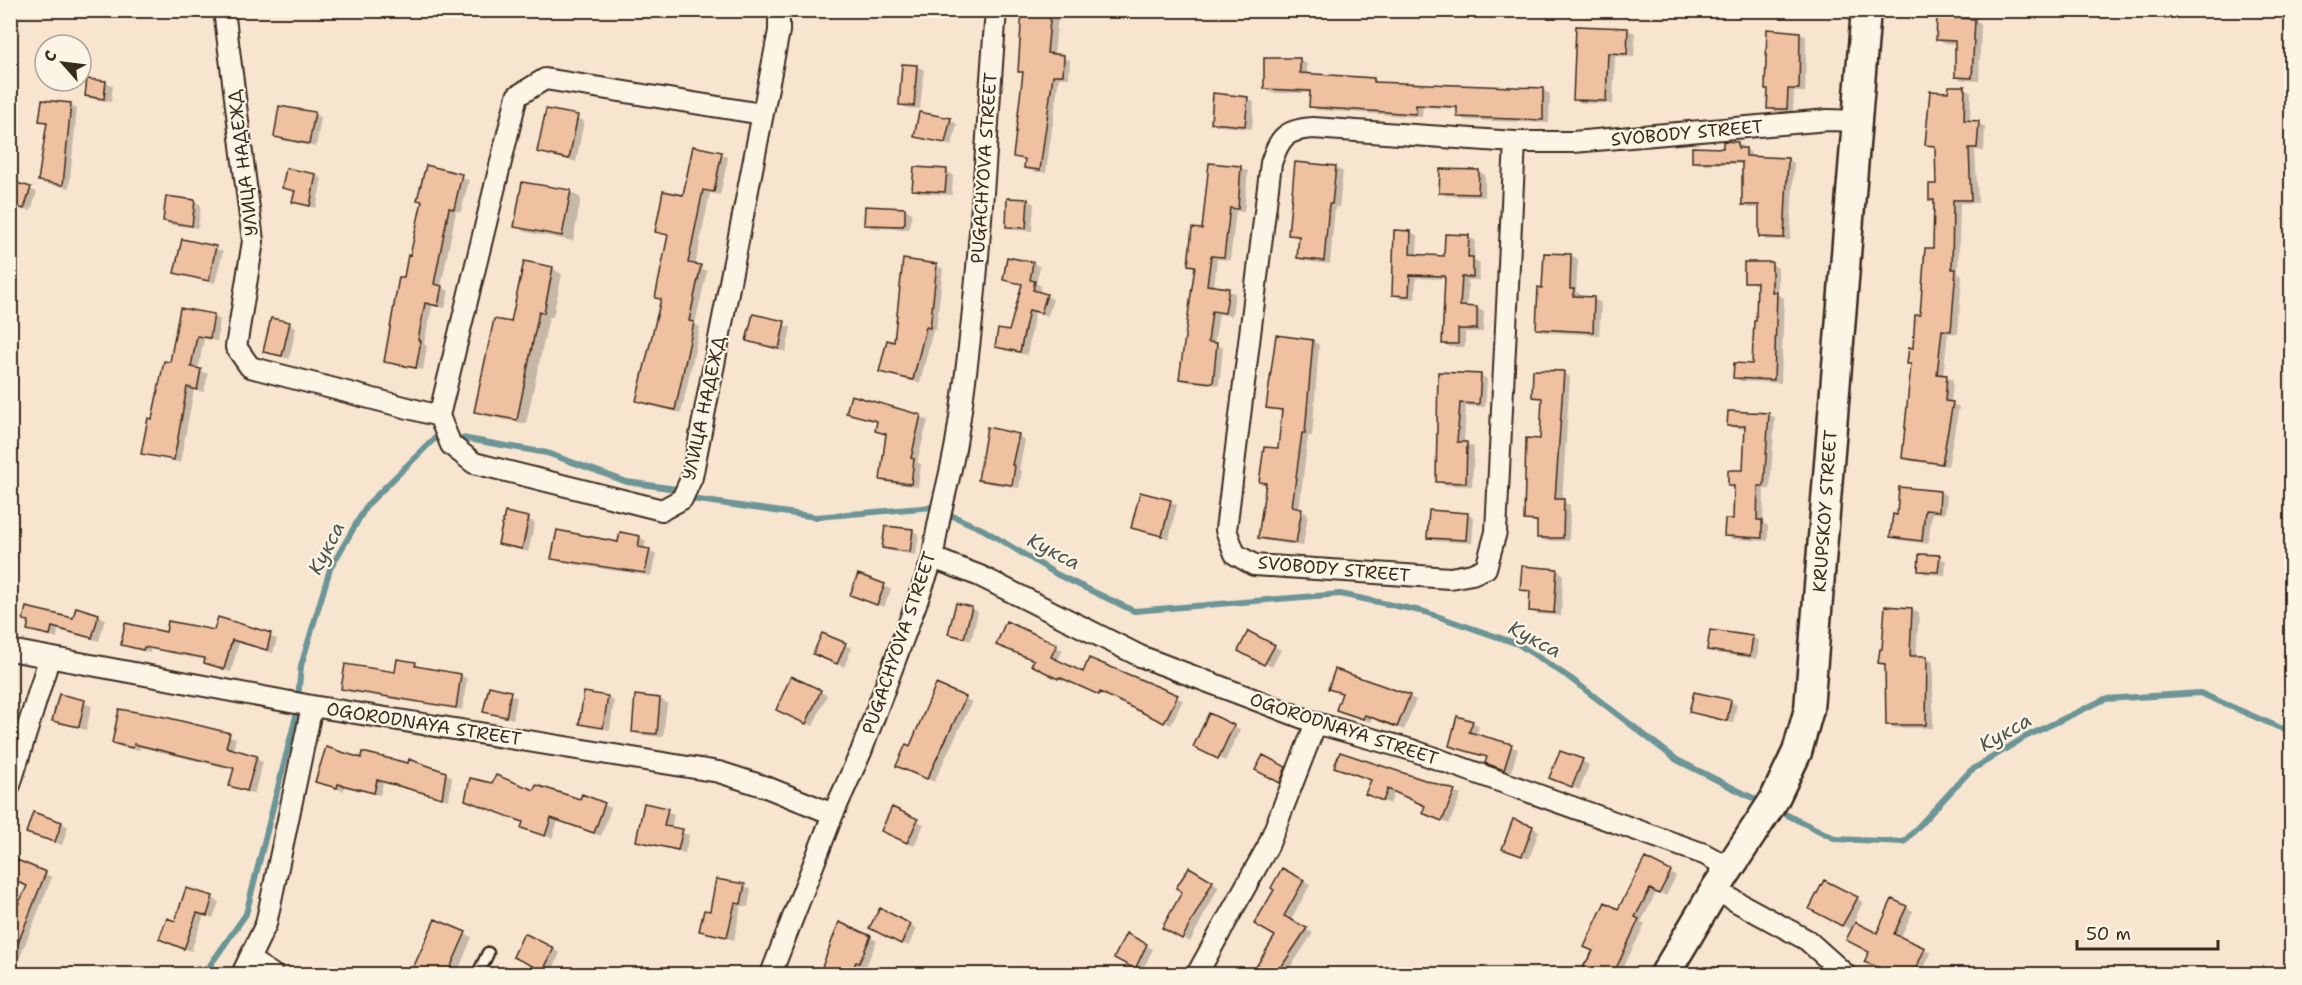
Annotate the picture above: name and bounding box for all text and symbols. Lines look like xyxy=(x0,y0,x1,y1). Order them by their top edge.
north arrow xyxy=(33,33,93,93)
text: С xyxy=(39,47,62,65)
street label: PUGACHYOVA STREET xyxy=(965,72,1003,264)
street label: УЛИЦА НАДЕЖД xyxy=(222,88,264,237)
street label: SVOBODY STREET xyxy=(1610,114,1764,152)
street label: УЛИЦА НАДЕЖД xyxy=(677,333,731,482)
street label: KRUPSKOY STREET xyxy=(1807,429,1843,593)
water label: Кукса xyxy=(302,517,350,579)
water label: Кукса xyxy=(1023,527,1085,575)
street label: PUGACHYOVA STREET xyxy=(856,548,942,738)
street label: SVOBODY STREET xyxy=(1257,550,1411,588)
water label: Кукса xyxy=(1504,614,1566,664)
street label: OGORODNAYA STREET xyxy=(1247,687,1441,771)
street label: OGORODNAYA STREET xyxy=(325,697,523,751)
water label: Кукса xyxy=(1974,707,2036,757)
scale bar xyxy=(2077,913,2218,951)
text: 50 m xyxy=(2086,922,2131,946)

